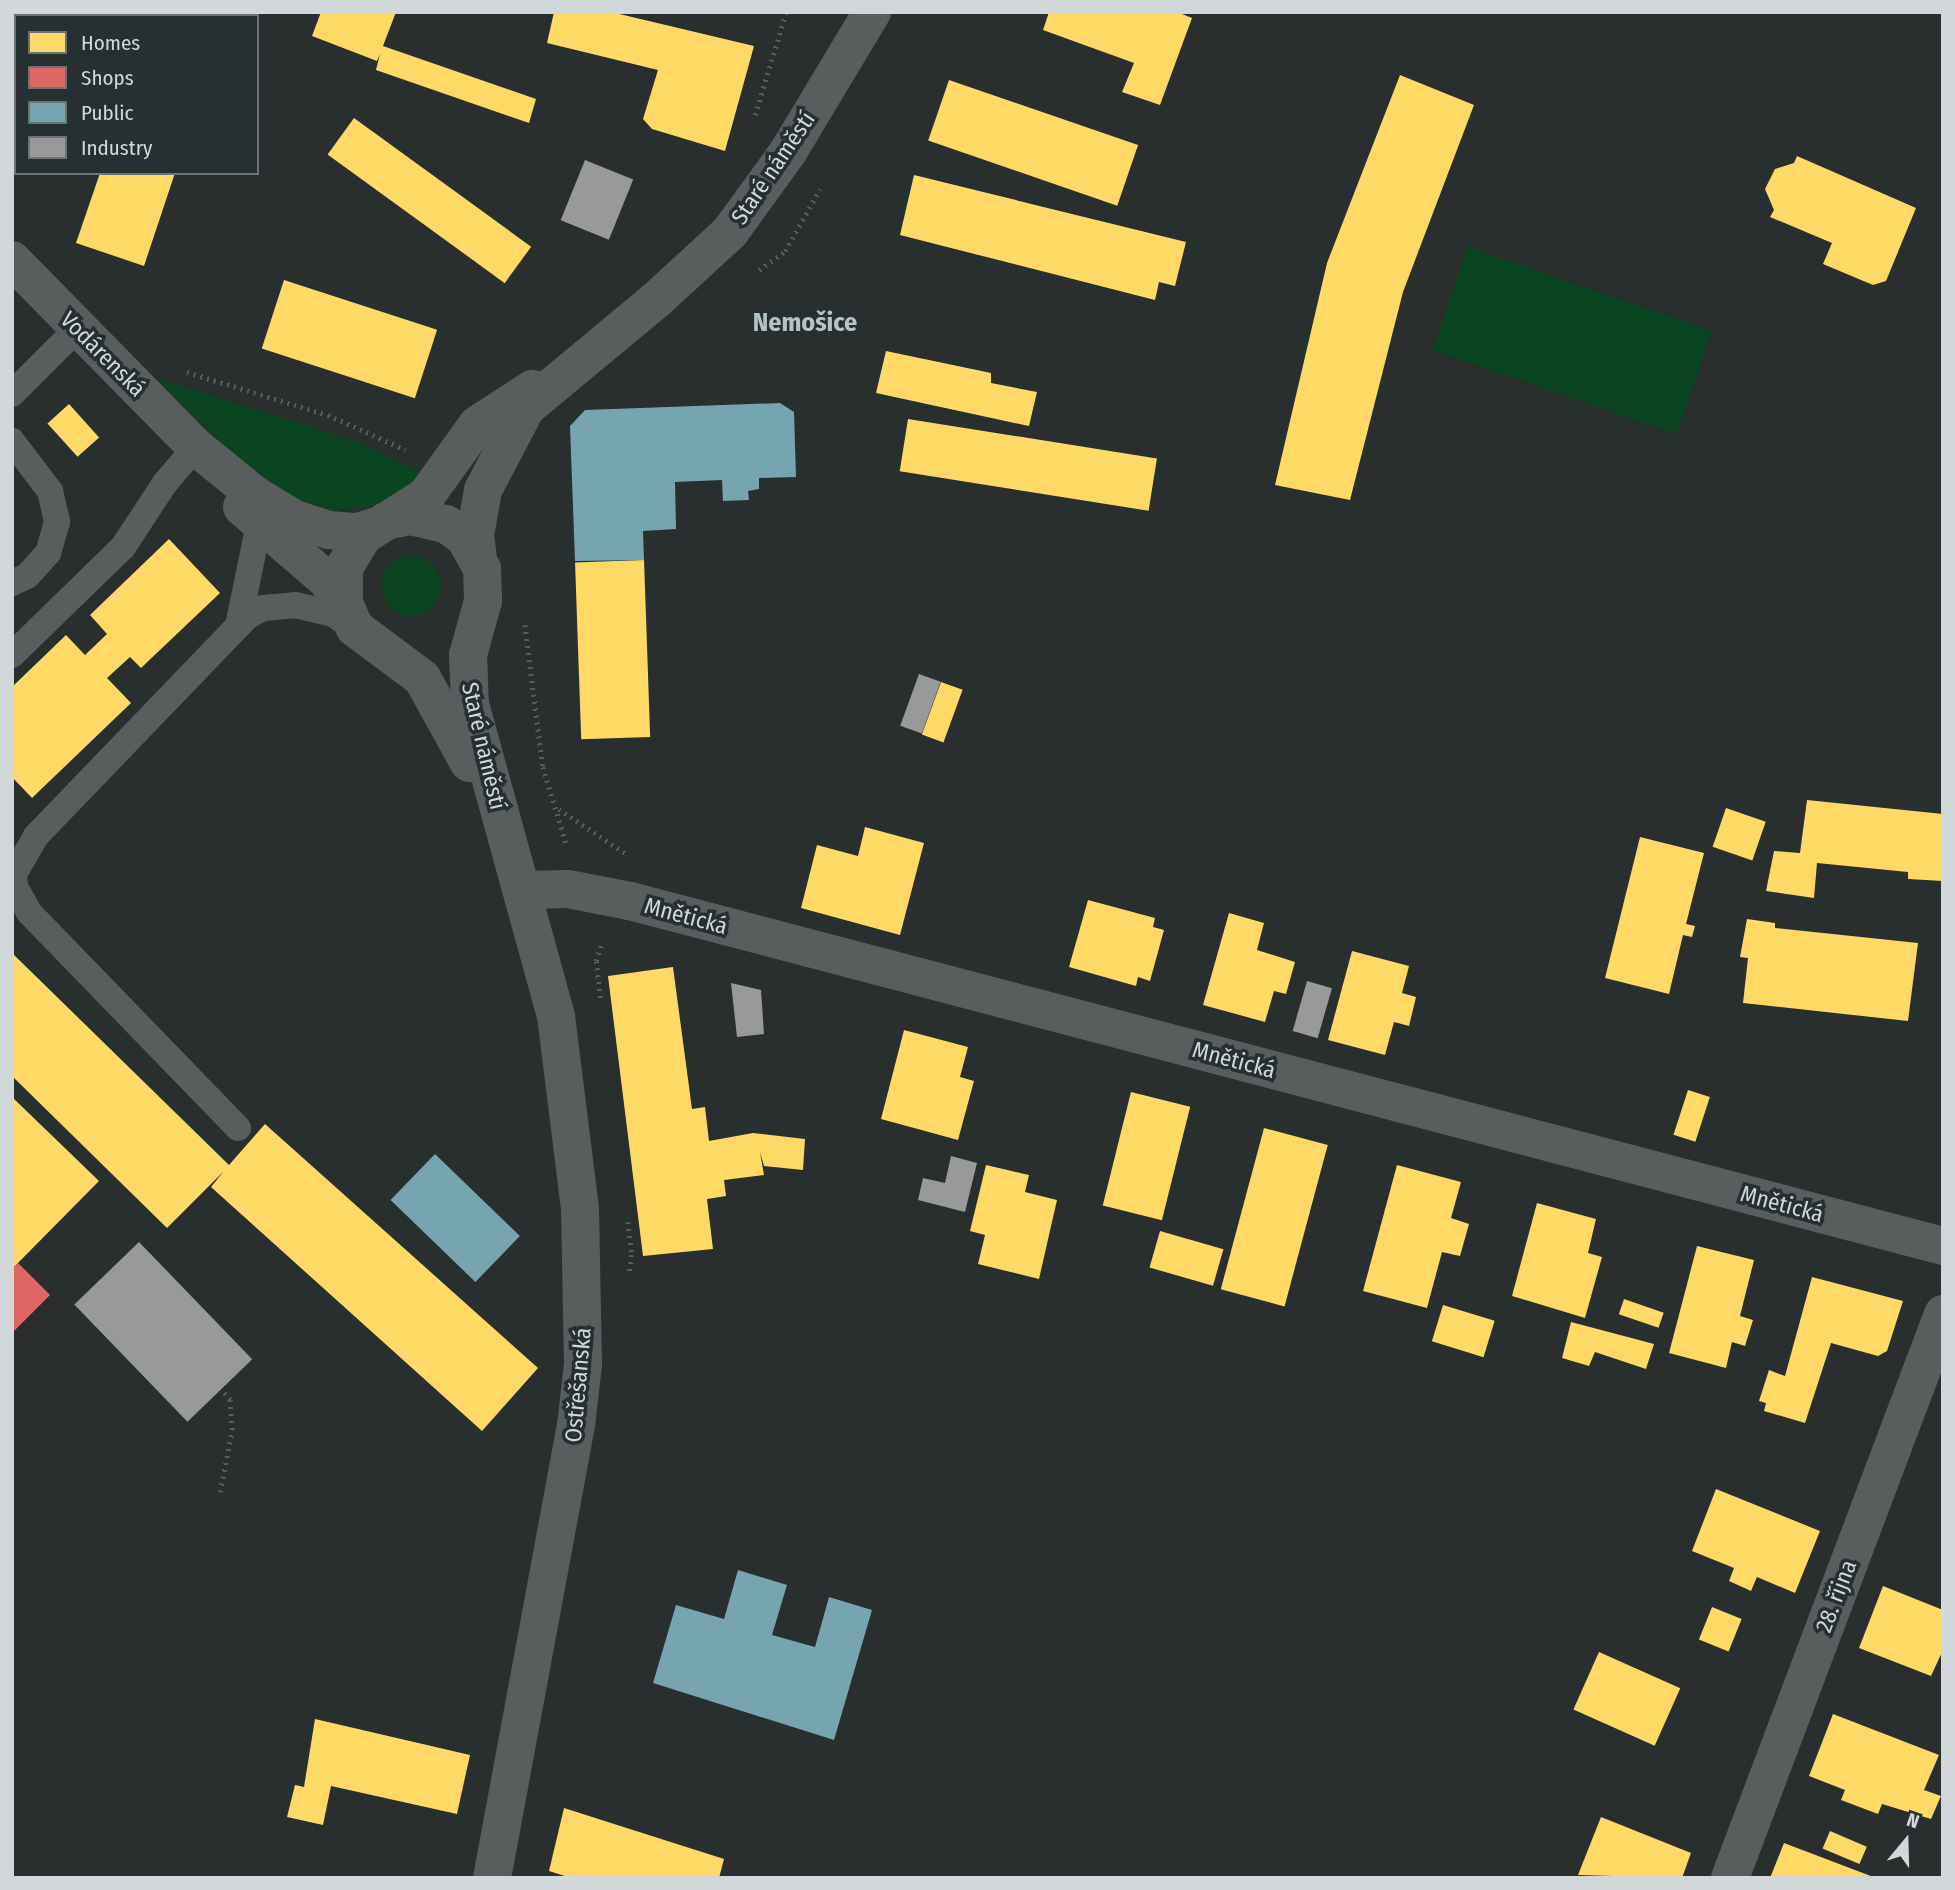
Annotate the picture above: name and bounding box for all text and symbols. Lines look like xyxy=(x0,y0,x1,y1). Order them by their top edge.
legend xyxy=(14,14,259,175)
text: Homes xyxy=(81,30,140,56)
text: Shops xyxy=(81,65,134,91)
text: Public xyxy=(81,100,133,126)
street label: Staré náměstí xyxy=(725,106,821,230)
text: Industry xyxy=(81,135,152,161)
street label: Vodárenská xyxy=(55,306,151,402)
district label: Nemošice xyxy=(753,307,857,339)
street label: Staré náměstí xyxy=(456,680,512,812)
street label: Mnětická xyxy=(642,892,730,940)
street label: Mnětická xyxy=(1190,1036,1278,1084)
street label: Mnětická xyxy=(1738,1180,1826,1228)
street label: Ostřešanská xyxy=(559,1326,597,1444)
street label: 28. října xyxy=(1810,1556,1862,1636)
north arrow xyxy=(1871,1806,1941,1876)
text: N xyxy=(1904,1808,1922,1833)

